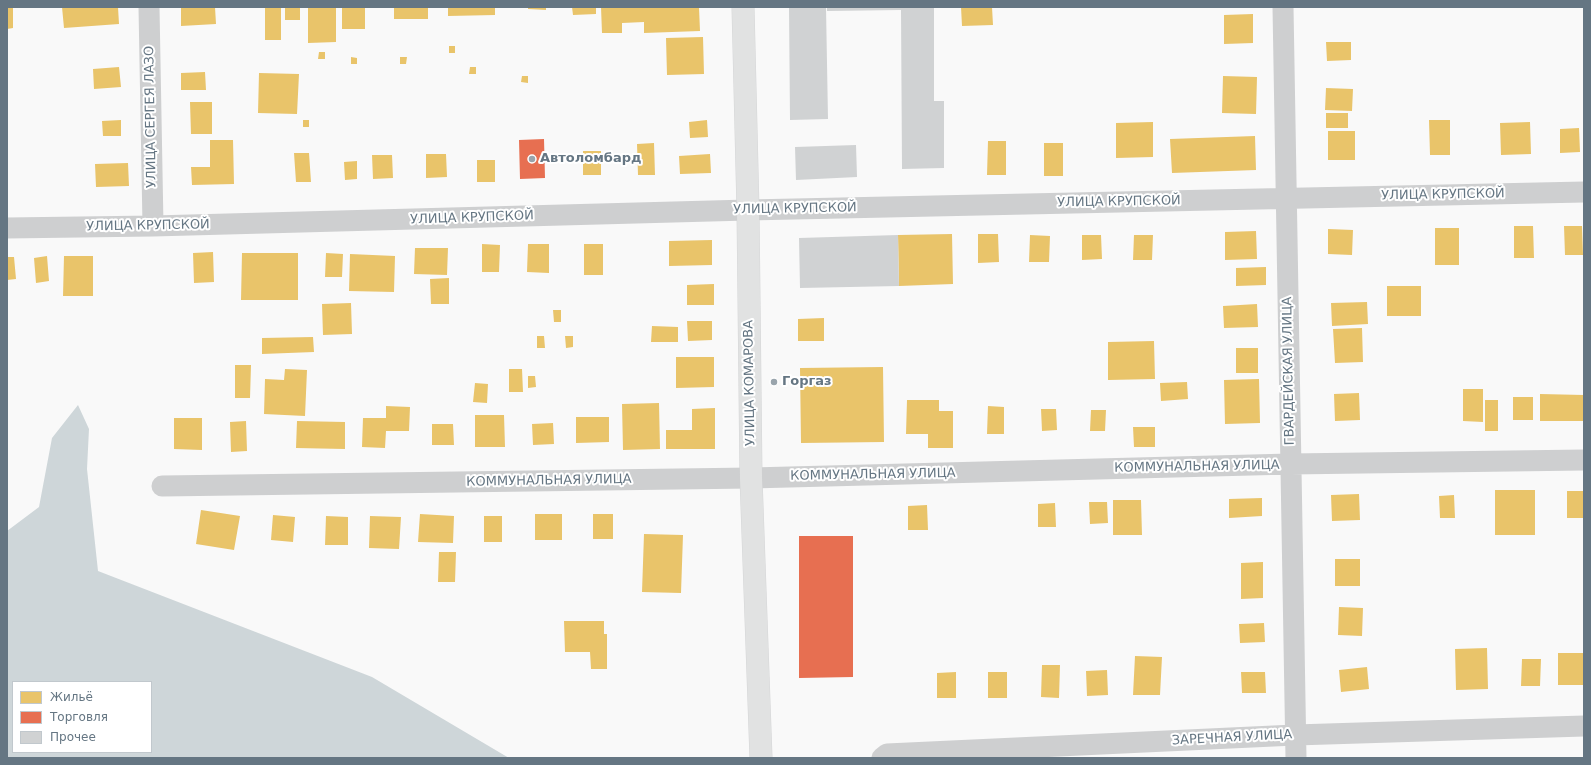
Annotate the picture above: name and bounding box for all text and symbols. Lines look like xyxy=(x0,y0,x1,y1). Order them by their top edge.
street label: УЛИЦА СЕРГЕЯ ЛАЗО xyxy=(142,46,160,188)
place label: Автоломбард xyxy=(540,151,641,167)
marker: Автоломбард xyxy=(527,154,537,164)
street label: УЛИЦА КРУПСКОЙ xyxy=(1381,186,1505,204)
street label: УЛИЦА КРУПСКОЙ xyxy=(1057,193,1181,211)
street label: УЛИЦА КРУПСКОЙ xyxy=(733,200,857,218)
street label: УЛИЦА КРУПСКОЙ xyxy=(410,208,534,228)
street label: УЛИЦА КРУПСКОЙ xyxy=(86,217,210,235)
street label: ГВАРДЕЙСКАЯ УЛИЦА xyxy=(1280,297,1298,445)
street label: УЛИЦА КОМАРОВА xyxy=(741,320,759,446)
place label: Горгаз xyxy=(782,374,832,390)
marker: Горгаз xyxy=(769,377,779,387)
street label: КОММУНАЛЬНАЯ УЛИЦА xyxy=(1114,458,1280,476)
street label: КОММУНАЛЬНАЯ УЛИЦА xyxy=(790,466,956,484)
street label: КОММУНАЛЬНАЯ УЛИЦА xyxy=(466,472,632,490)
legend xyxy=(12,681,152,753)
text: Жильё xyxy=(50,690,93,704)
text: Торговля xyxy=(50,710,108,724)
street label: ЗАРЕЧНАЯ УЛИЦА xyxy=(1171,727,1293,749)
text: Прочее xyxy=(50,730,96,744)

